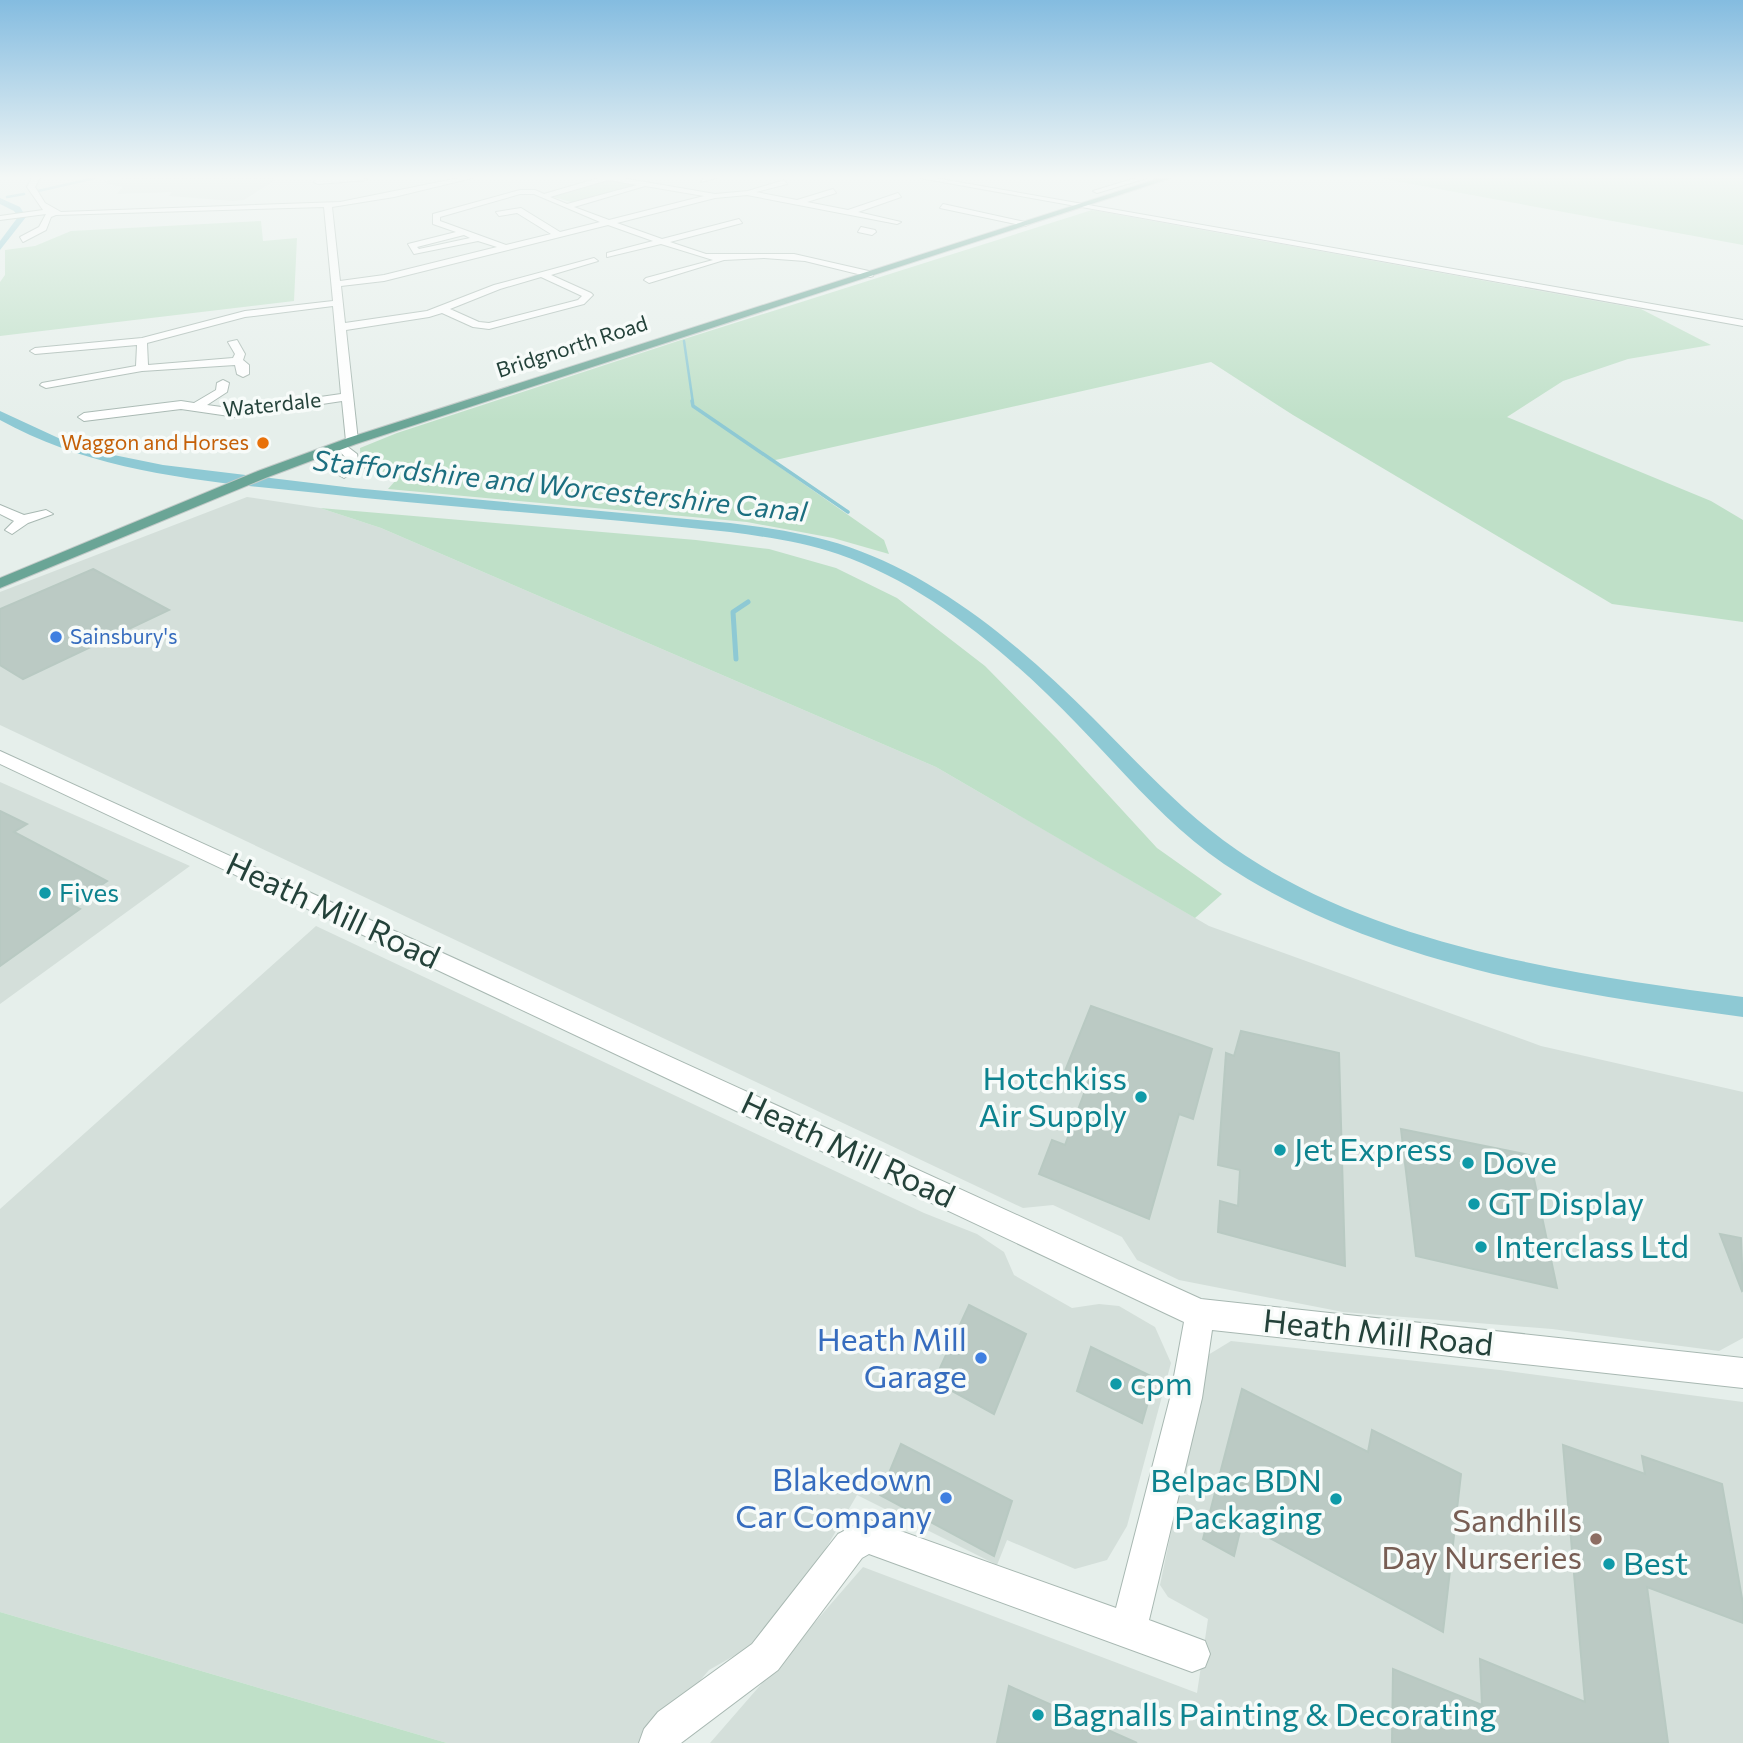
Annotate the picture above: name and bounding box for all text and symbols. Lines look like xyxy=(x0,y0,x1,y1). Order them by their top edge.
street label: Bridgnorth Road xyxy=(493,309,650,382)
street label: Waterdale xyxy=(222,386,322,421)
place label: Waggon and Horses xyxy=(61,429,249,454)
marker: Waggon and Horses xyxy=(255,435,271,451)
water label: Staffordshire and Worcestershire Canal xyxy=(311,442,810,528)
place label: Sainsbury's xyxy=(70,623,178,648)
marker: Sainsbury's xyxy=(48,629,64,645)
street label: Heath Mill Road xyxy=(221,842,447,976)
place label: Fives xyxy=(59,876,119,907)
marker: Fives xyxy=(37,885,53,901)
place label: Hotchkiss Air Supply xyxy=(979,1057,1127,1134)
street label: Heath Mill Road xyxy=(736,1081,962,1215)
marker: Hotchkiss Air Supply xyxy=(1133,1089,1149,1105)
place label: Jet Express xyxy=(1294,1128,1452,1168)
place label: Dove xyxy=(1482,1141,1557,1181)
marker: Jet Express xyxy=(1272,1142,1288,1158)
marker: Dove xyxy=(1460,1155,1476,1171)
place label: GT Display xyxy=(1488,1182,1644,1222)
marker: GT Display xyxy=(1466,1196,1482,1212)
place label: Interclass Ltd xyxy=(1495,1225,1689,1265)
marker: Interclass Ltd xyxy=(1473,1239,1489,1255)
street label: Heath Mill Road xyxy=(1261,1299,1495,1363)
place label: Heath Mill Garage xyxy=(817,1318,967,1395)
marker: Heath Mill Garage xyxy=(973,1350,989,1366)
place label: cpm xyxy=(1130,1362,1193,1402)
marker: cpm xyxy=(1108,1376,1124,1392)
place label: Blakedown Car Company xyxy=(735,1458,932,1535)
place label: Belpac BDN Packaging xyxy=(1150,1459,1322,1536)
marker: Blakedown Car Company xyxy=(938,1490,954,1506)
marker: Belpac BDN Packaging xyxy=(1328,1491,1344,1507)
place label: Sandhills Day Nurseries xyxy=(1381,1499,1582,1576)
marker: Sandhills Day Nurseries xyxy=(1588,1531,1604,1547)
place label: Best xyxy=(1623,1542,1688,1582)
marker: Best xyxy=(1601,1556,1617,1572)
place label: Bagnalls Painting & Decorating xyxy=(1052,1693,1497,1733)
marker: Bagnalls Painting & Decorating xyxy=(1030,1707,1046,1723)

